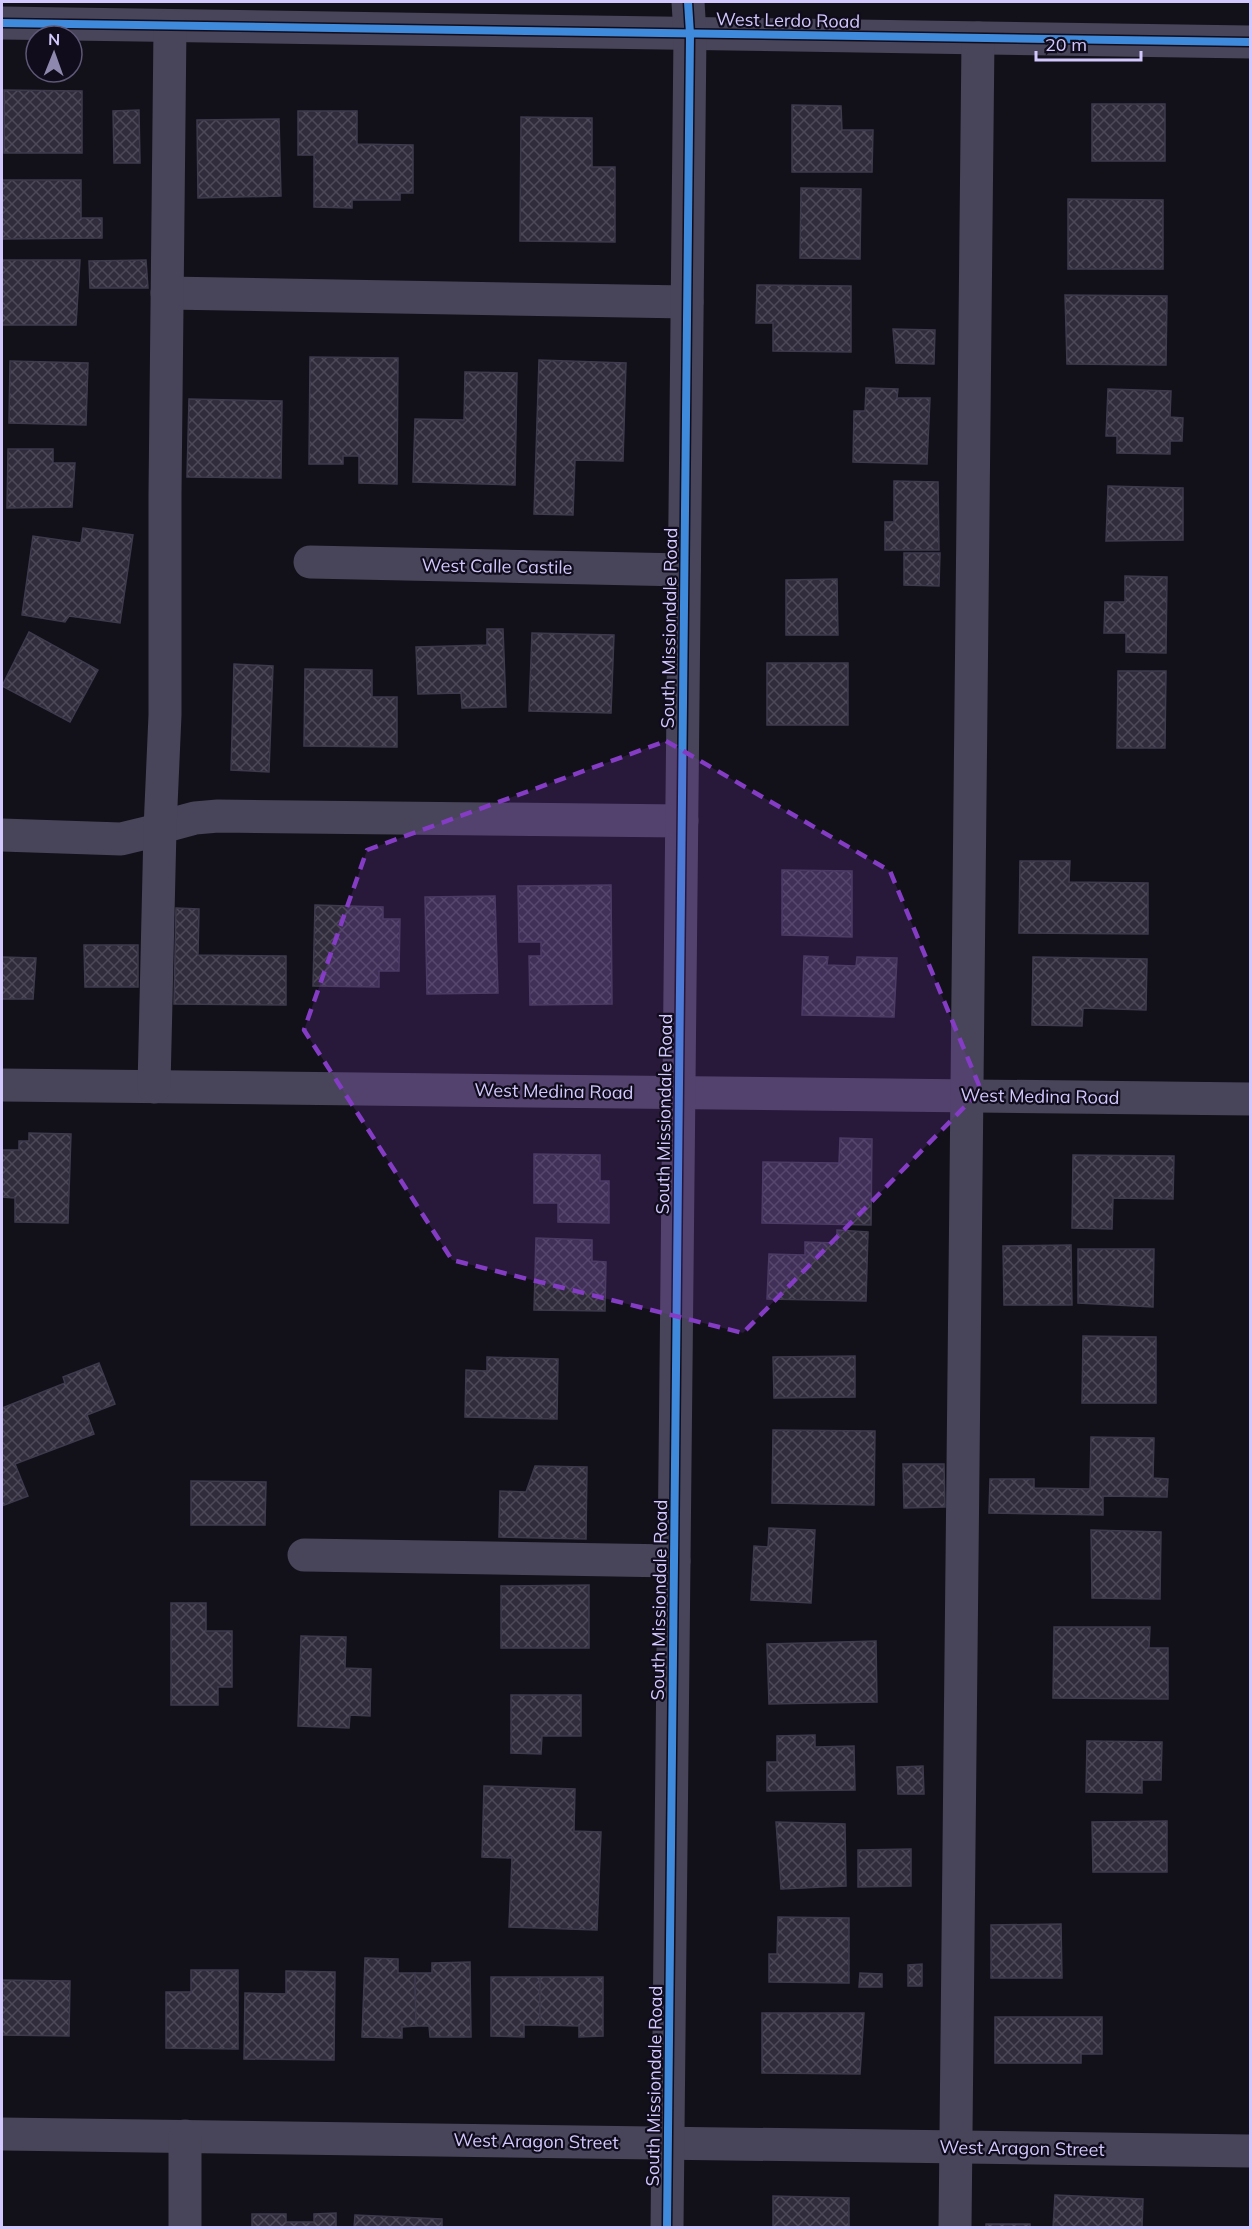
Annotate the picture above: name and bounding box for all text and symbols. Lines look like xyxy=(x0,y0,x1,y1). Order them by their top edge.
street label: West Lerdo Road xyxy=(716,7,860,33)
north arrow xyxy=(24,24,84,84)
scale bar xyxy=(1036,24,1141,62)
text: N xyxy=(48,29,60,49)
text: 20 m xyxy=(1045,33,1087,56)
street label: South Missiondale Road xyxy=(656,528,682,728)
street label: West Calle Castile xyxy=(421,553,573,579)
street label: South Missiondale Road xyxy=(651,1014,677,1214)
street label: West Medina Road xyxy=(474,1078,634,1104)
street label: West Medina Road xyxy=(960,1083,1120,1109)
street label: South Missiondale Road xyxy=(646,1500,672,1700)
street label: South Missiondale Road xyxy=(641,1986,667,2186)
street label: West Aragon Street xyxy=(453,2128,619,2154)
street label: West Aragon Street xyxy=(939,2135,1105,2161)

